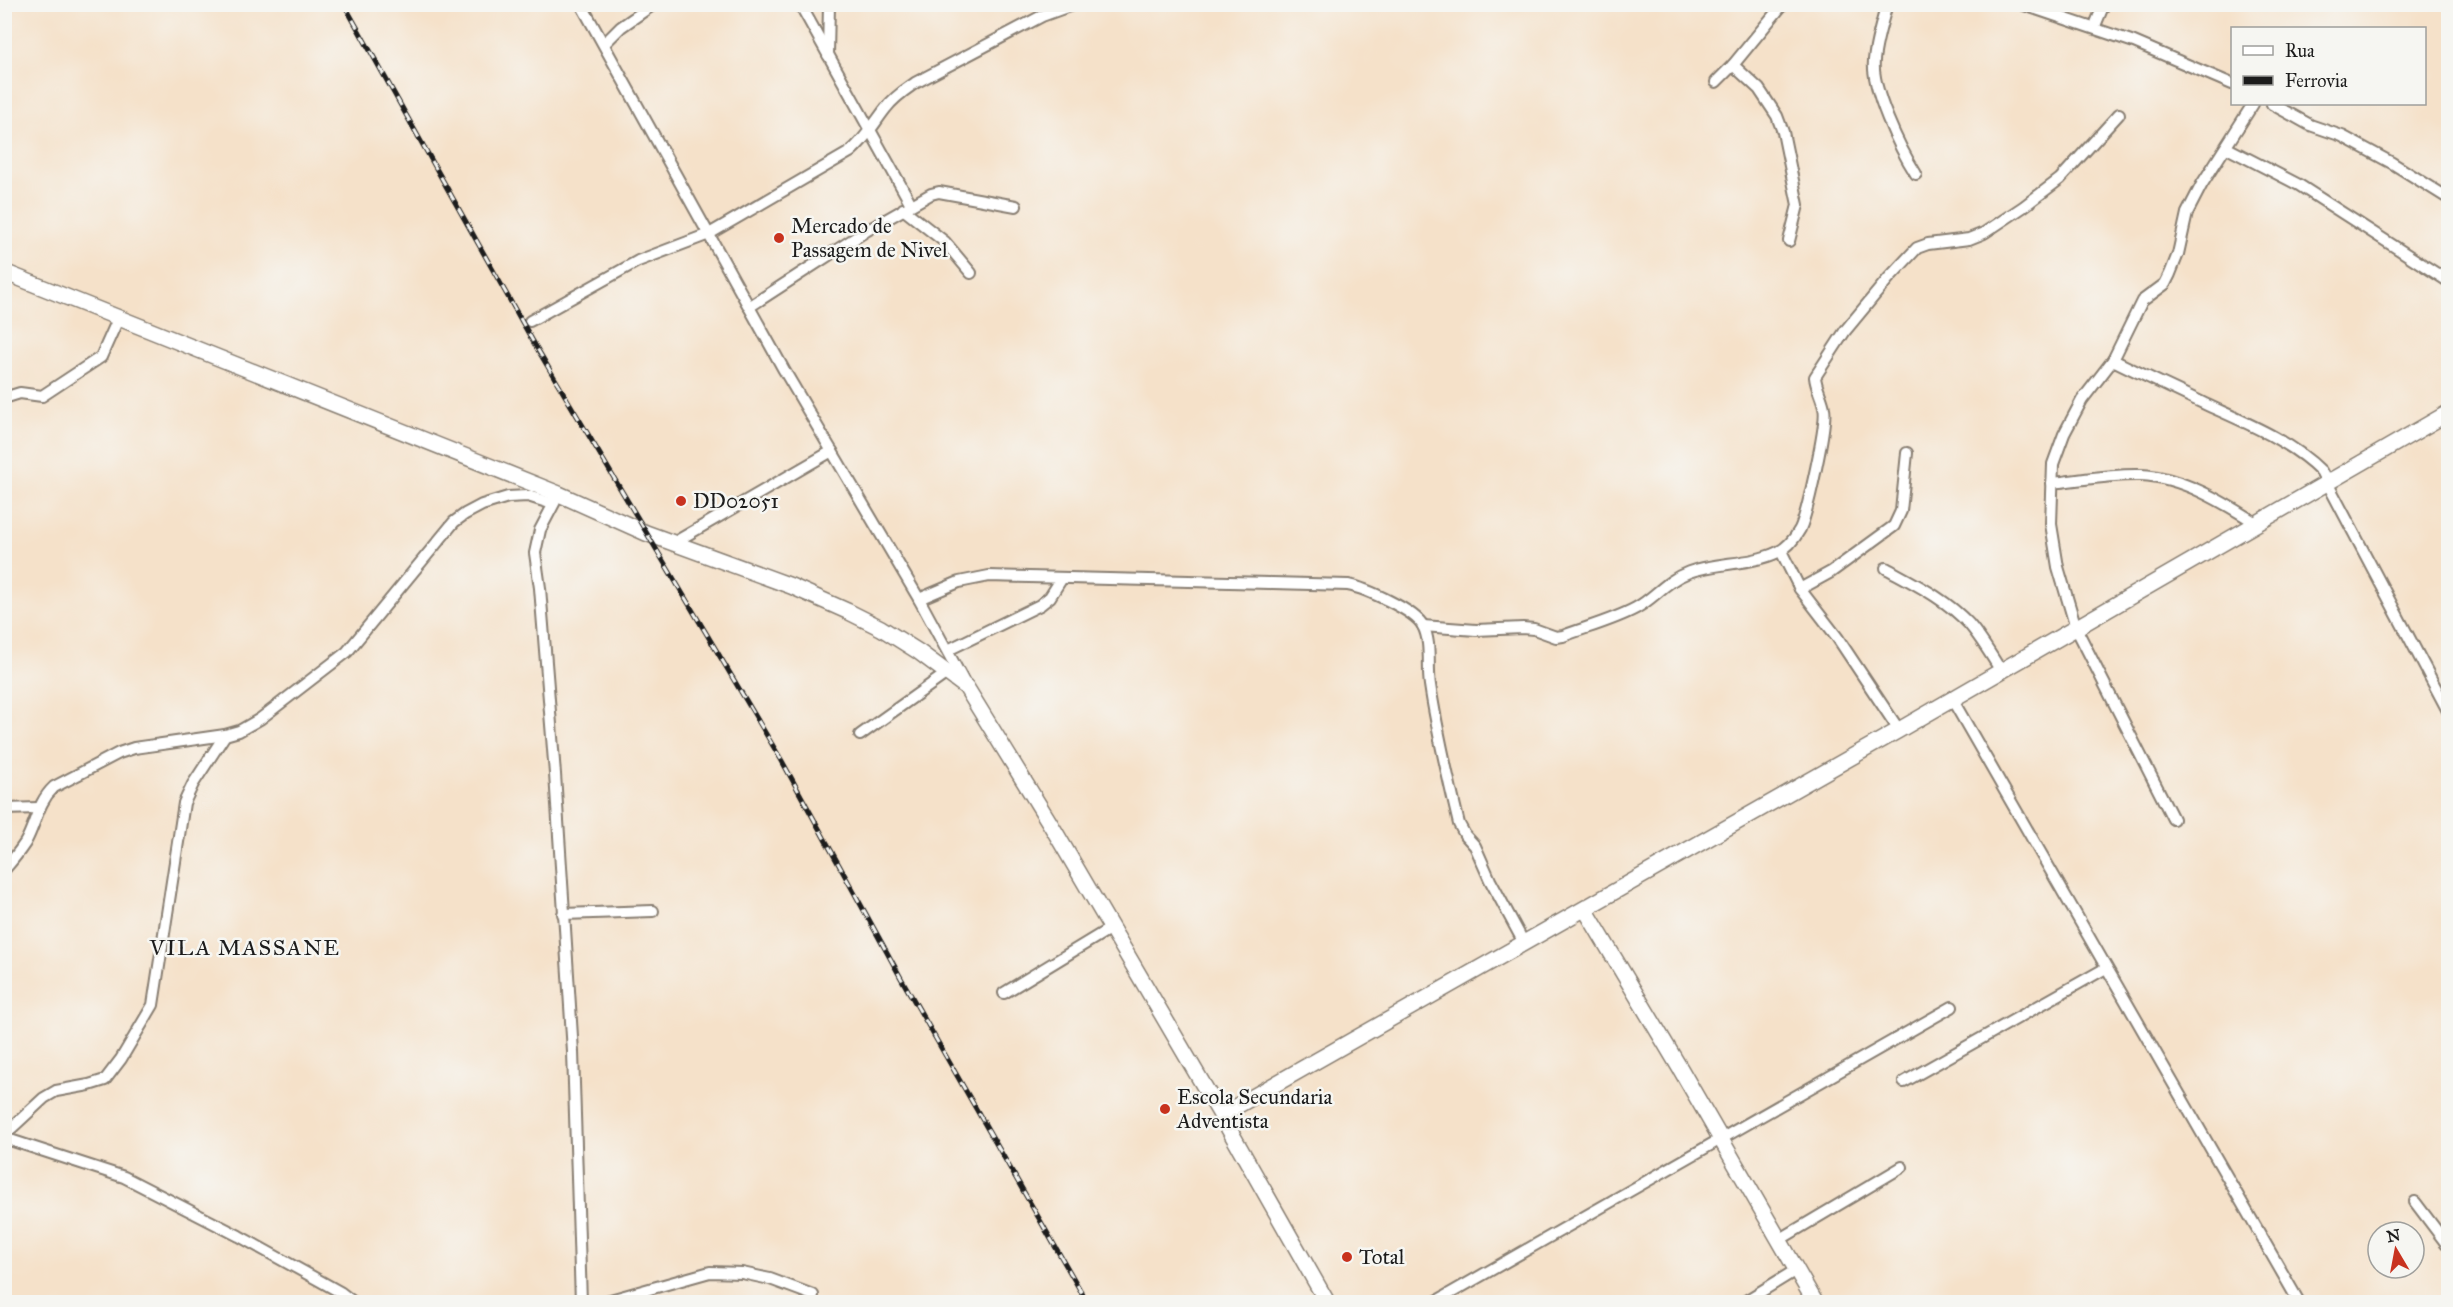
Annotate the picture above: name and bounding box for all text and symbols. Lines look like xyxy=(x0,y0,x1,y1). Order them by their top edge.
legend xyxy=(2231,27,2426,105)
text: Rua xyxy=(2285,40,2315,62)
text: Ferrovia xyxy=(2285,70,2348,92)
place label: Mercado de Passagem de Nivel xyxy=(791,213,948,263)
marker: Mercado de Passagem de Nivel xyxy=(772,231,786,245)
place label: DD02051 xyxy=(693,488,779,514)
marker: DD02051 xyxy=(674,494,688,508)
district label: VILA MASSANE xyxy=(148,934,341,961)
place label: Escola Secundaria Adventista xyxy=(1176,1084,1333,1134)
marker: Escola Secundaria Adventista xyxy=(1158,1102,1172,1116)
north arrow xyxy=(2366,1220,2426,1280)
text: N xyxy=(2385,1225,2402,1246)
place label: Total xyxy=(1359,1244,1405,1270)
marker: Total xyxy=(1340,1250,1354,1264)

